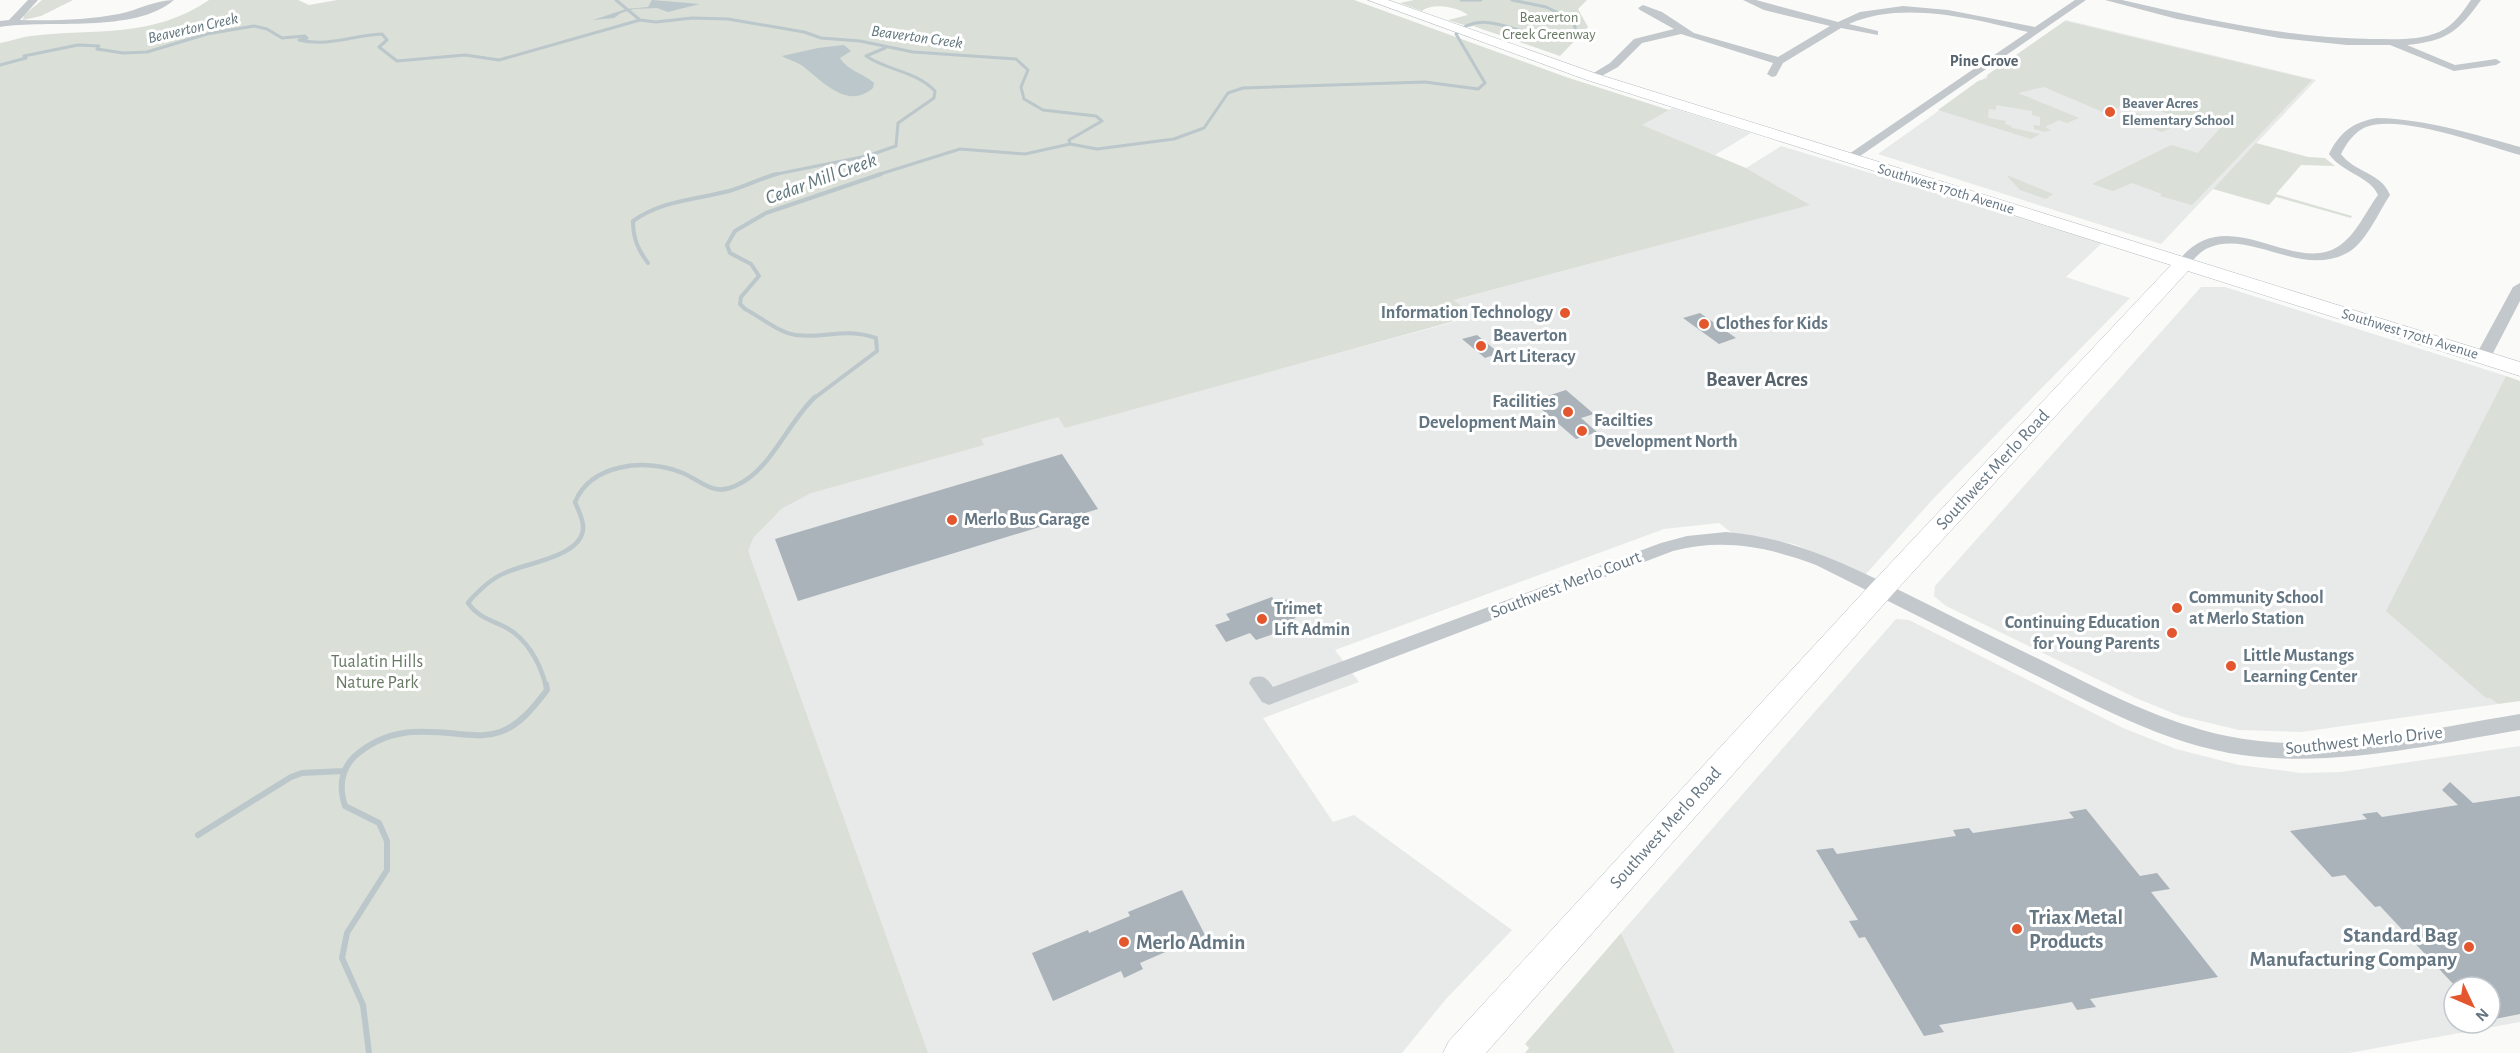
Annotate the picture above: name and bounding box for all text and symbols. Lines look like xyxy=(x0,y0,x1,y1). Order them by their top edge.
water label: Beaverton Creek xyxy=(146,10,240,46)
park label: Beaverton Creek Greenway xyxy=(1502,10,1596,42)
water label: Beaverton Creek xyxy=(870,23,964,51)
district label: Pine Grove xyxy=(1950,53,2019,69)
place label: Beaver Acres Elementary School xyxy=(2122,96,2234,128)
marker: Beaver Acres Elementary School xyxy=(2103,105,2117,119)
water label: Cedar Mill Creek xyxy=(763,150,879,208)
street label: Southwest 170th Avenue xyxy=(1876,161,2016,217)
place label: Information Technology xyxy=(1381,304,1554,322)
marker: Information Technology xyxy=(1558,306,1572,320)
street label: Southwest 170th Avenue xyxy=(2340,306,2480,362)
place label: Clothes for Kids xyxy=(1716,315,1828,333)
marker: Clothes for Kids xyxy=(1697,317,1711,331)
place label: Beaverton Art Literacy xyxy=(1493,327,1576,366)
marker: Beaverton Art Literacy xyxy=(1474,339,1488,353)
district label: Beaver Acres xyxy=(1706,370,1808,390)
place label: Facilities Development Main xyxy=(1418,393,1556,432)
marker: Facilities Development Main xyxy=(1561,405,1575,419)
street label: Southwest Merlo Road xyxy=(1933,407,2053,533)
place label: Facilties Development North xyxy=(1594,412,1738,451)
marker: Facilties Development North xyxy=(1575,424,1589,438)
place label: Merlo Bus Garage xyxy=(964,511,1090,529)
marker: Merlo Bus Garage xyxy=(945,513,959,527)
street label: Southwest Merlo Court xyxy=(1489,548,1644,622)
place label: Community School at Merlo Station xyxy=(2189,589,2324,628)
place label: Trimet Lift Admin xyxy=(1274,600,1350,639)
marker: Community School at Merlo Station xyxy=(2170,601,2184,615)
marker: Trimet Lift Admin xyxy=(1255,612,1269,626)
place label: Continuing Education for Young Parents xyxy=(2005,614,2160,653)
marker: Continuing Education for Young Parents xyxy=(2165,626,2179,640)
place label: Little Mustangs Learning Center xyxy=(2243,647,2358,686)
park label: Tualatin Hills Nature Park xyxy=(331,653,423,692)
marker: Little Mustangs Learning Center xyxy=(2224,659,2238,673)
street label: Southwest Merlo Drive xyxy=(2284,724,2444,758)
street label: Southwest Merlo Road xyxy=(1607,764,1725,892)
place label: Triax Metal Products xyxy=(2029,907,2123,952)
marker: Triax Metal Products xyxy=(2010,922,2024,936)
place label: Standard Bag Manufacturing Company xyxy=(2249,925,2458,970)
place label: Merlo Admin xyxy=(1136,932,1245,953)
marker: Merlo Admin xyxy=(1117,935,1131,949)
marker: Standard Bag Manufacturing Company xyxy=(2462,940,2476,954)
north arrow xyxy=(2442,975,2502,1035)
text: N xyxy=(2472,1005,2492,1024)

